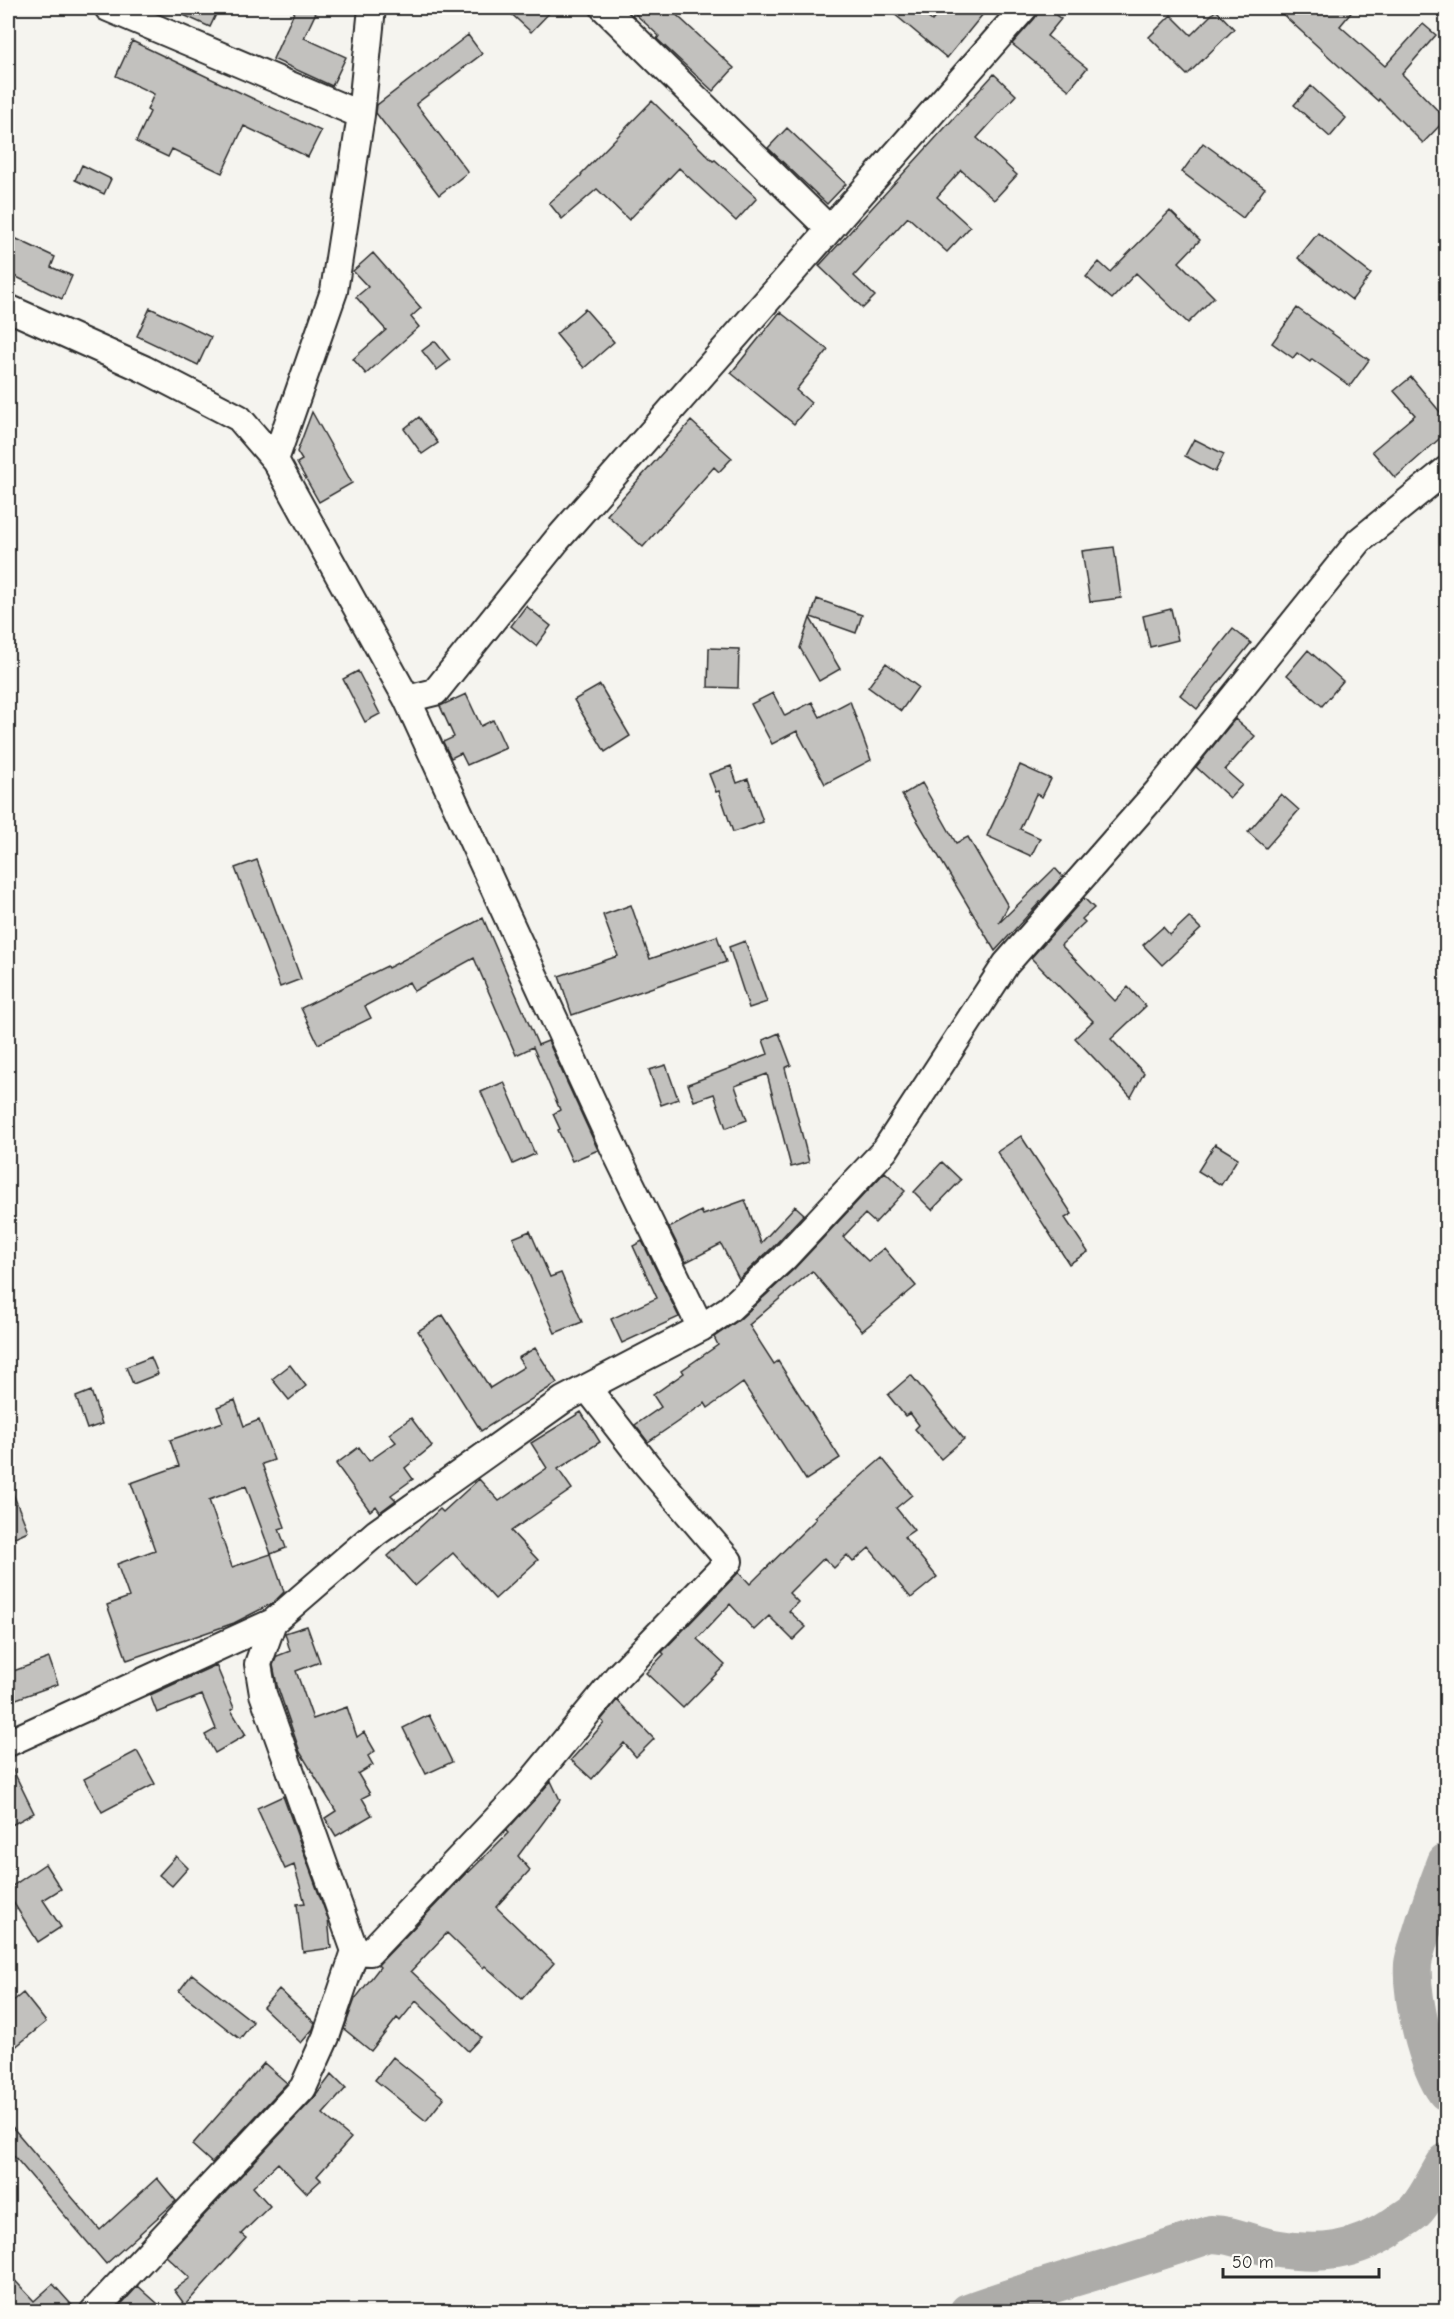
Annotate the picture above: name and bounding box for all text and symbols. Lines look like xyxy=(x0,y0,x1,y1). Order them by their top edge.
scale bar xyxy=(1223,2241,1379,2279)
text: 50 m xyxy=(1232,2252,1274,2273)

